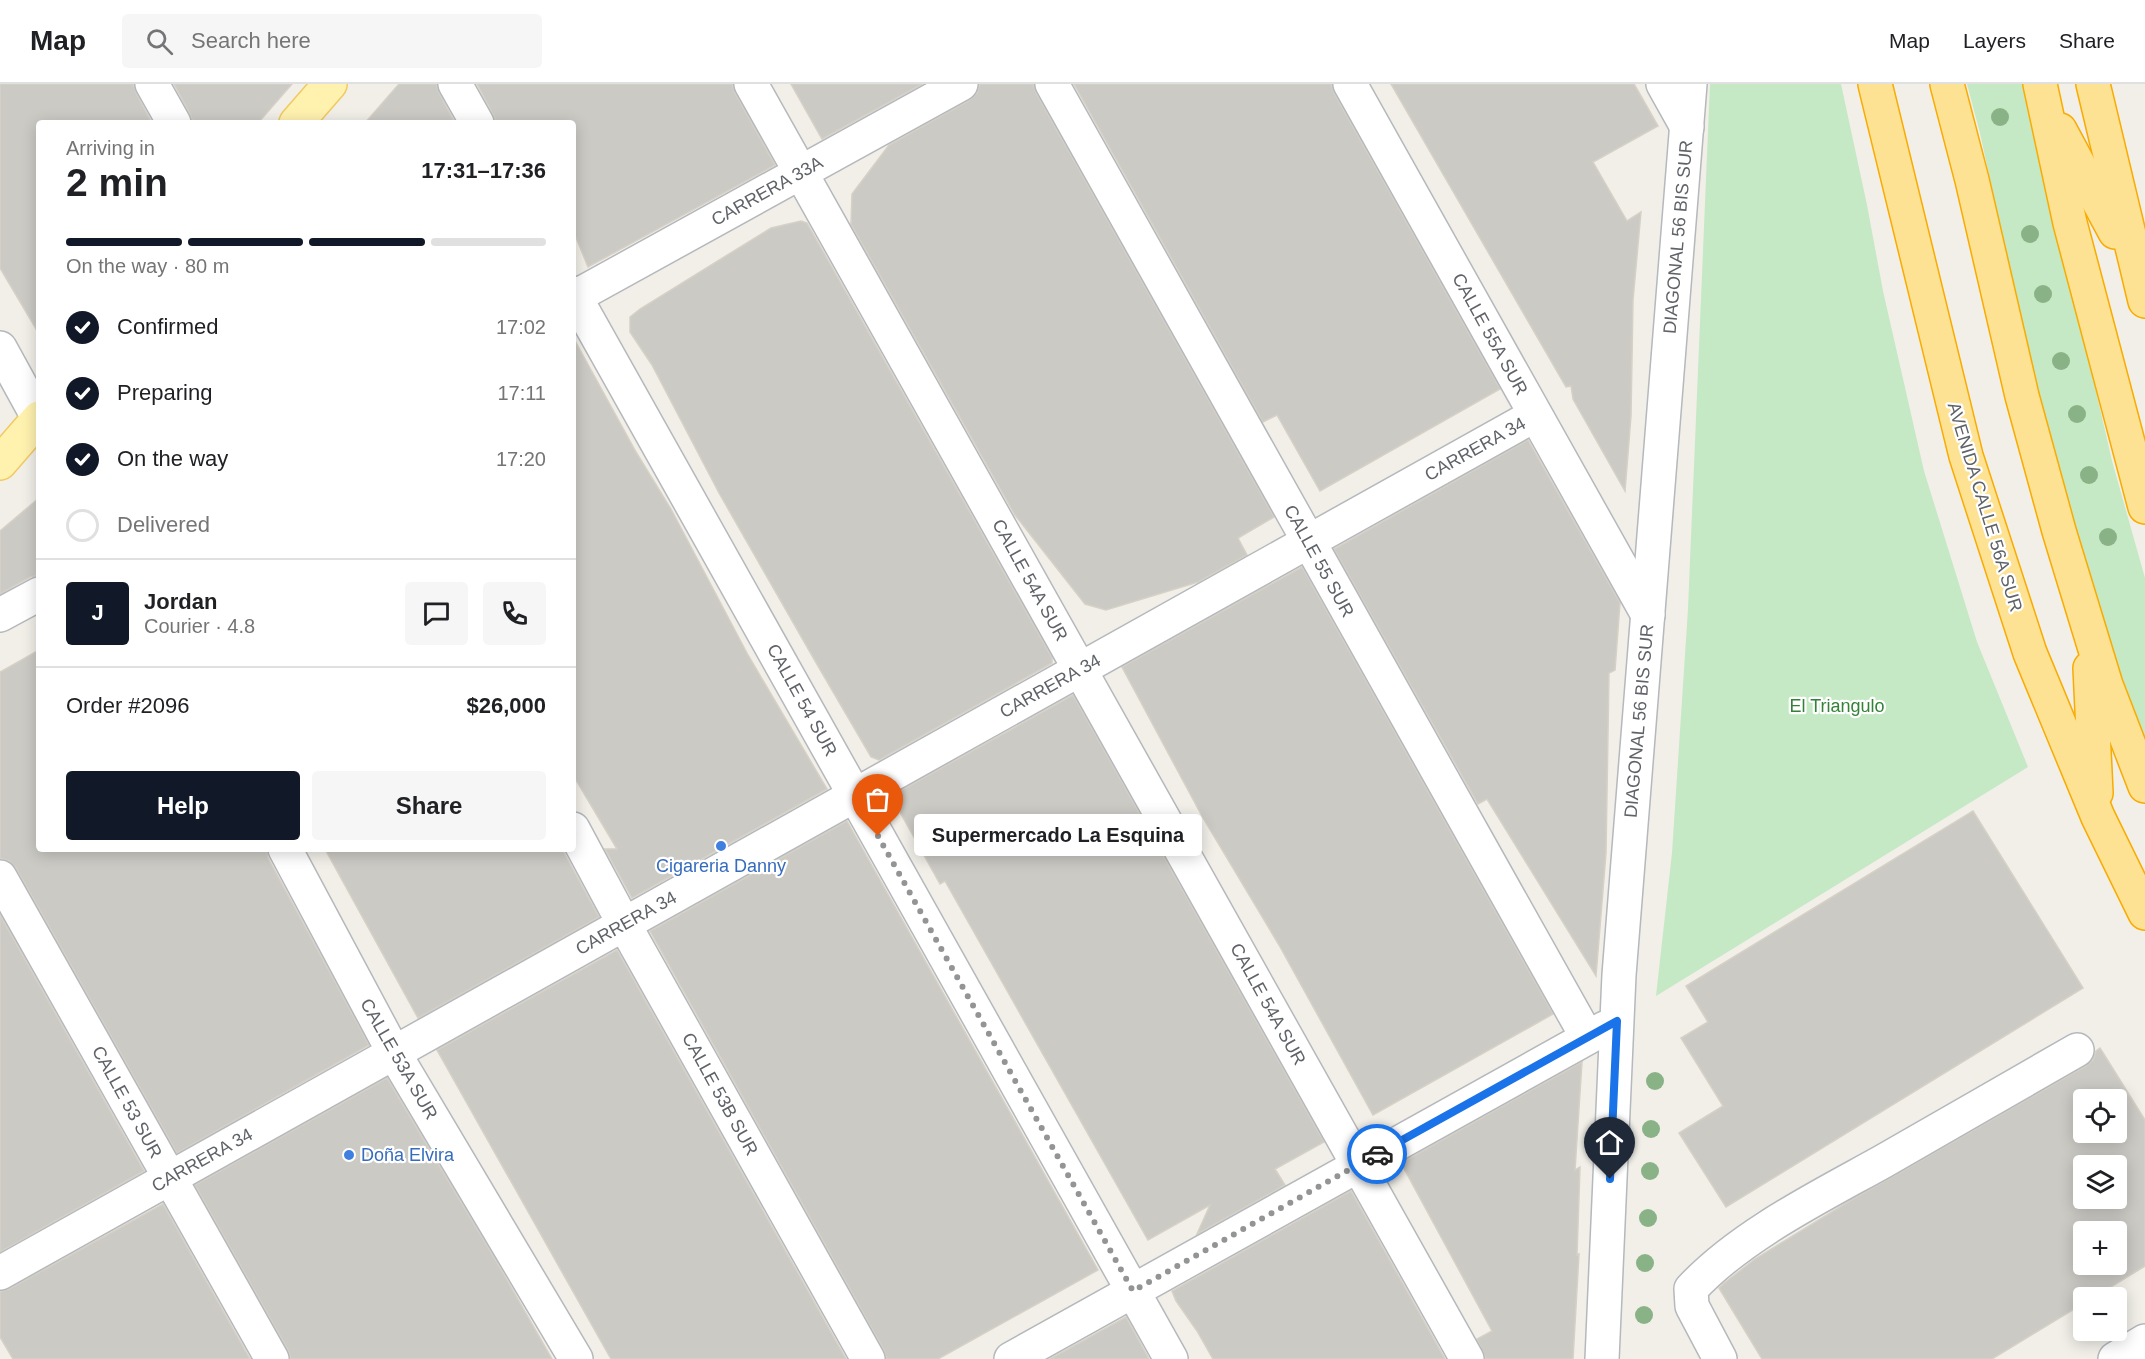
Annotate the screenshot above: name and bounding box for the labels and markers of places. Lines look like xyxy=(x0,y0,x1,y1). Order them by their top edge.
pin xyxy=(852,774,903,836)
callout: Supermercado La Esquina xyxy=(914,815,1202,857)
marker: Cigareria Danny xyxy=(714,839,728,853)
place label: Cigareria Danny xyxy=(656,856,786,876)
pin xyxy=(1584,1117,1635,1179)
place label: Doña Elvira xyxy=(361,1145,455,1165)
marker: Doña Elvira xyxy=(342,1148,356,1162)

